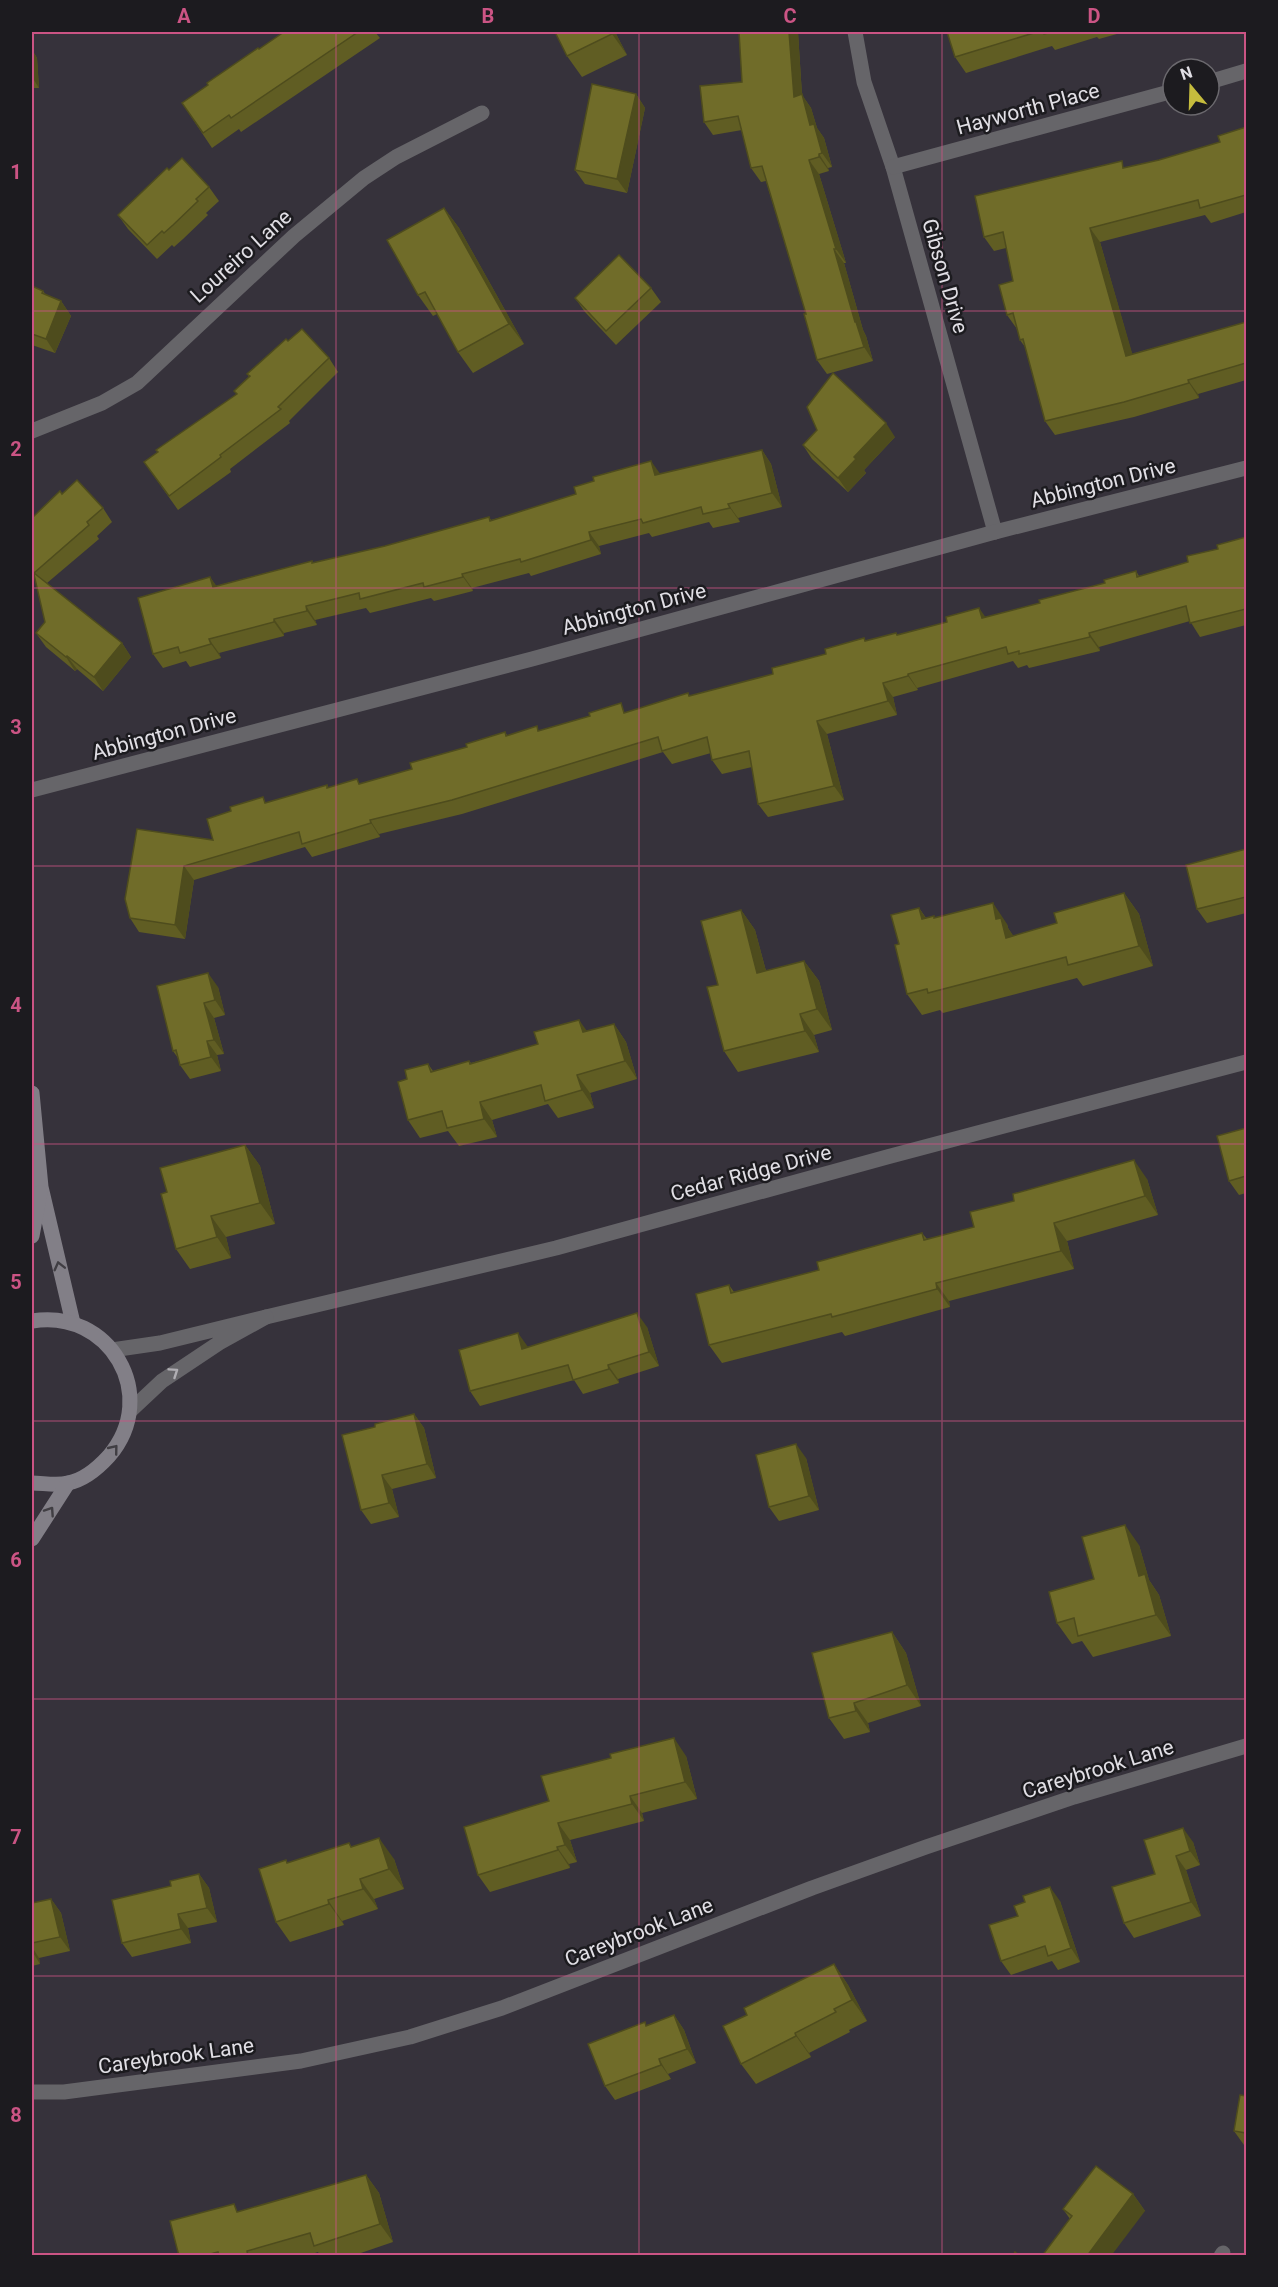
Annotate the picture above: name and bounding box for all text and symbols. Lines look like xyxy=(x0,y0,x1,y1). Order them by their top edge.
text: A xyxy=(177,4,191,28)
text: B xyxy=(482,4,494,28)
text: C xyxy=(783,4,797,28)
text: D xyxy=(1088,4,1101,28)
north arrow xyxy=(1161,57,1221,117)
text: N xyxy=(1178,62,1195,84)
street label: Hayworth Place xyxy=(954,78,1102,140)
text: 1 xyxy=(10,160,22,184)
street label: Loureiro Lane xyxy=(186,204,296,308)
street label: Gibson Drive xyxy=(917,216,973,336)
text: 2 xyxy=(10,437,22,461)
street label: Abbington Drive xyxy=(1028,453,1178,513)
street label: Abbington Drive xyxy=(559,578,709,640)
street label: Abbington Drive xyxy=(89,703,239,765)
text: 3 xyxy=(10,715,22,739)
text: 4 xyxy=(10,993,22,1017)
street label: Cedar Ridge Drive xyxy=(668,1140,834,1206)
one-way arrow xyxy=(53,1261,66,1271)
text: 5 xyxy=(10,1270,22,1294)
one-way arrow xyxy=(168,1368,179,1379)
one-way arrow xyxy=(107,1445,118,1456)
one-way arrow xyxy=(43,1507,54,1518)
text: 6 xyxy=(10,1548,22,1572)
street label: Careybrook Lane xyxy=(1019,1735,1177,1803)
text: 7 xyxy=(10,1825,22,1849)
street label: Careybrook Lane xyxy=(561,1893,717,1971)
street label: Careybrook Lane xyxy=(97,2033,255,2079)
text: 8 xyxy=(10,2103,22,2127)

